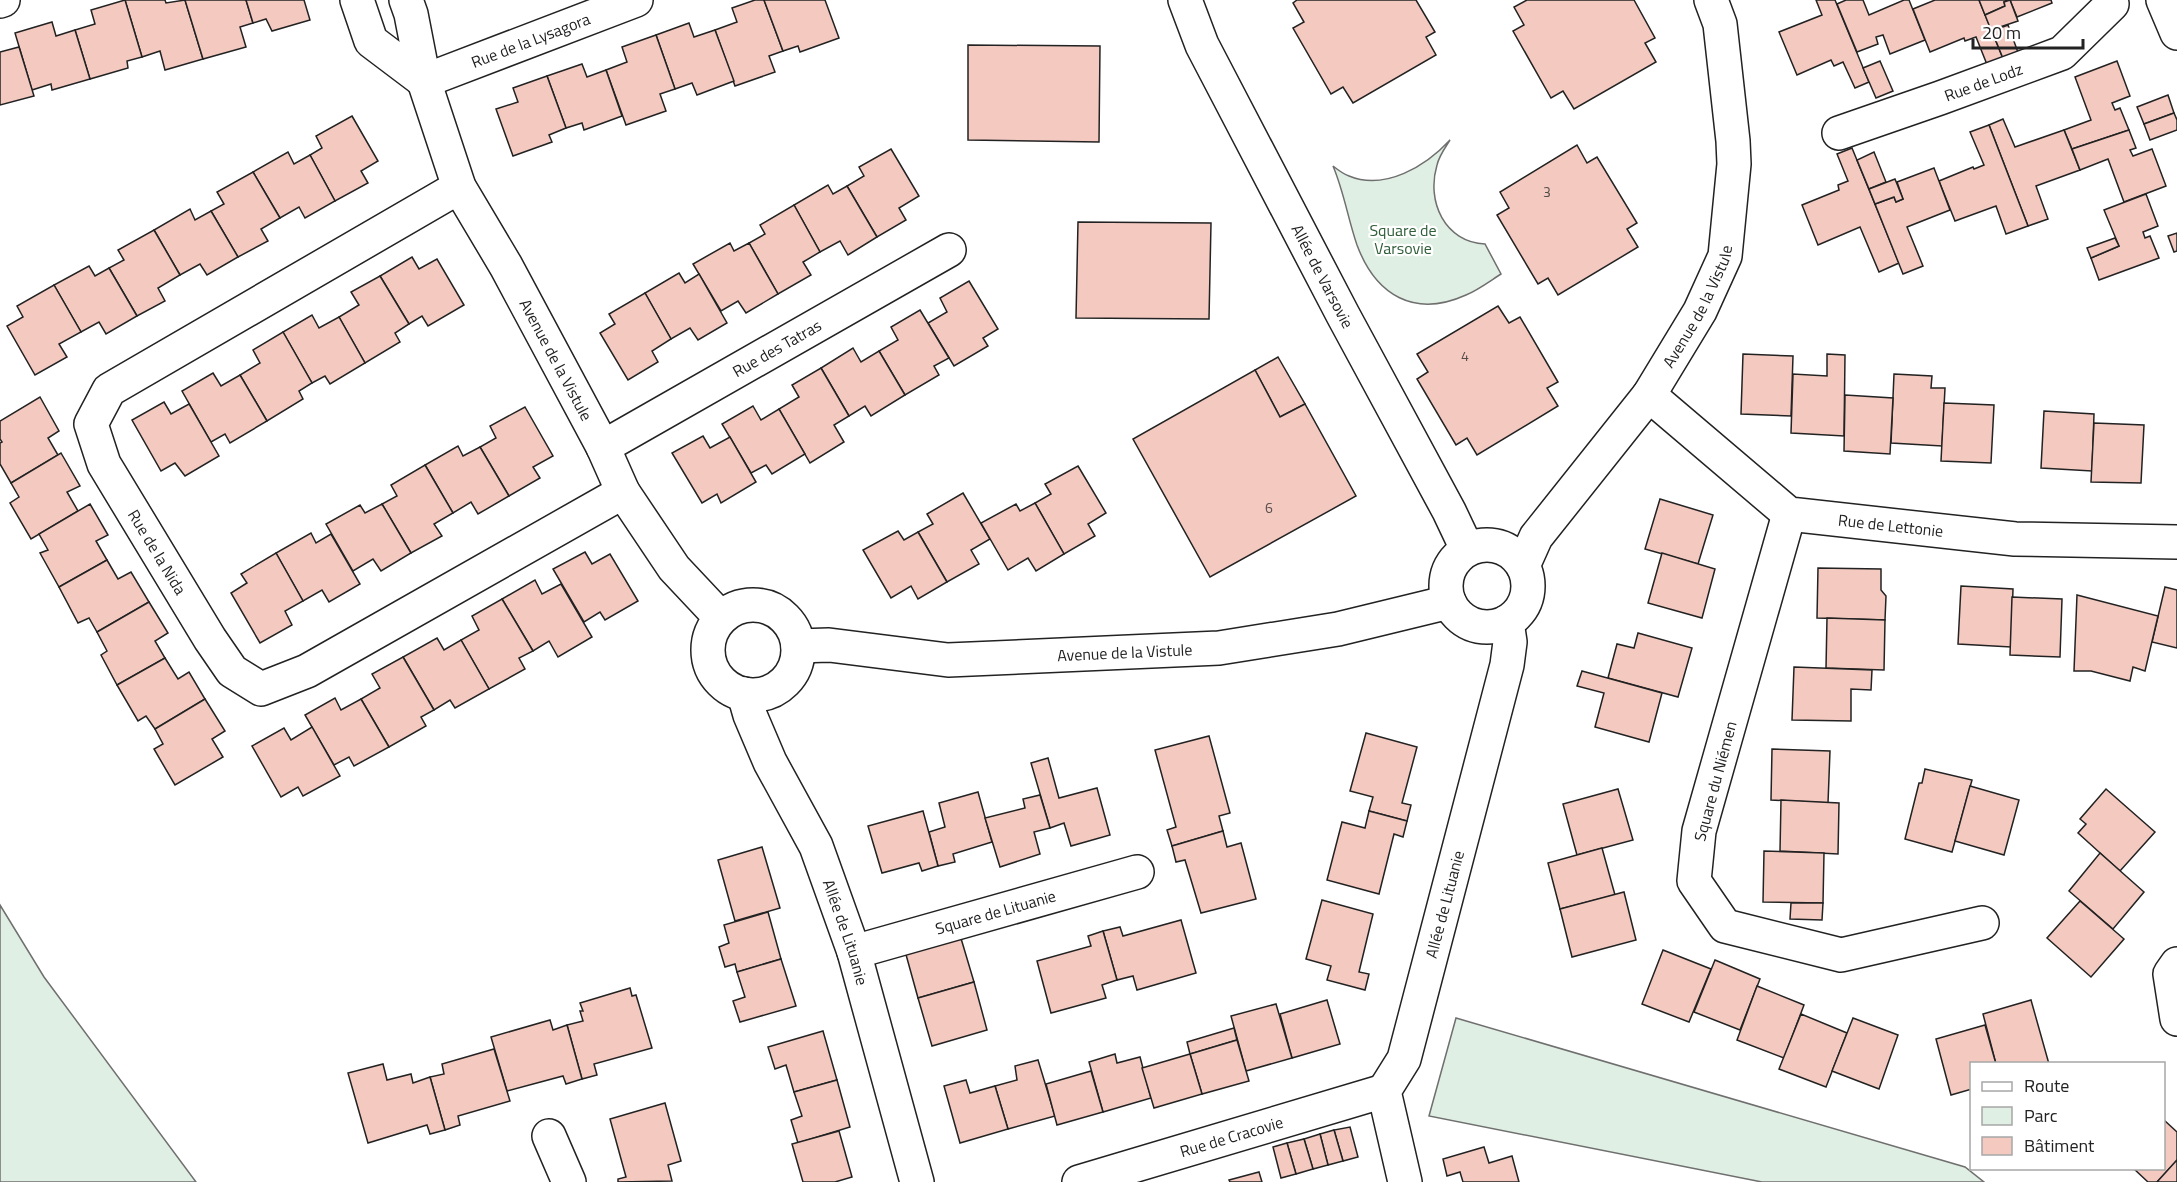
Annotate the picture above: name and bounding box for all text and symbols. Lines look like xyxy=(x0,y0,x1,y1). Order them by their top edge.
street label: Rue de la Lysagora xyxy=(468,7,593,74)
scale bar xyxy=(1973,12,2082,50)
text: 20 m xyxy=(1982,19,2021,46)
street label: Rue de Lodz xyxy=(1941,57,2026,107)
house number: 3 xyxy=(1543,181,1551,202)
park label: Square de Varsovie xyxy=(1369,218,1437,260)
street label: Allée de Varsovie xyxy=(1286,220,1360,333)
street label: Avenue de la Vistule xyxy=(1656,244,1738,372)
street label: Avenue de la Vistule xyxy=(514,294,599,425)
street label: Rue des Tatras xyxy=(728,313,826,383)
house number: 4 xyxy=(1461,345,1469,366)
house number: 6 xyxy=(1265,497,1273,518)
street label: Rue de la Nida xyxy=(122,505,192,599)
street label: Rue de Lettonie xyxy=(1837,508,1944,543)
street label: Avenue de la Vistule xyxy=(1057,637,1193,667)
street label: Square du Niémen xyxy=(1687,718,1743,844)
street label: Allée de Lituanie xyxy=(1419,848,1470,961)
street label: Allée de Lituanie xyxy=(817,876,875,988)
street label: Square de Lituanie xyxy=(932,884,1059,940)
legend xyxy=(1970,1062,2165,1170)
text: Route xyxy=(2024,1072,2069,1099)
text: Parc xyxy=(2024,1102,2058,1129)
street label: Rue de Cracovie xyxy=(1177,1110,1286,1163)
text: Bâtiment xyxy=(2024,1132,2095,1159)

